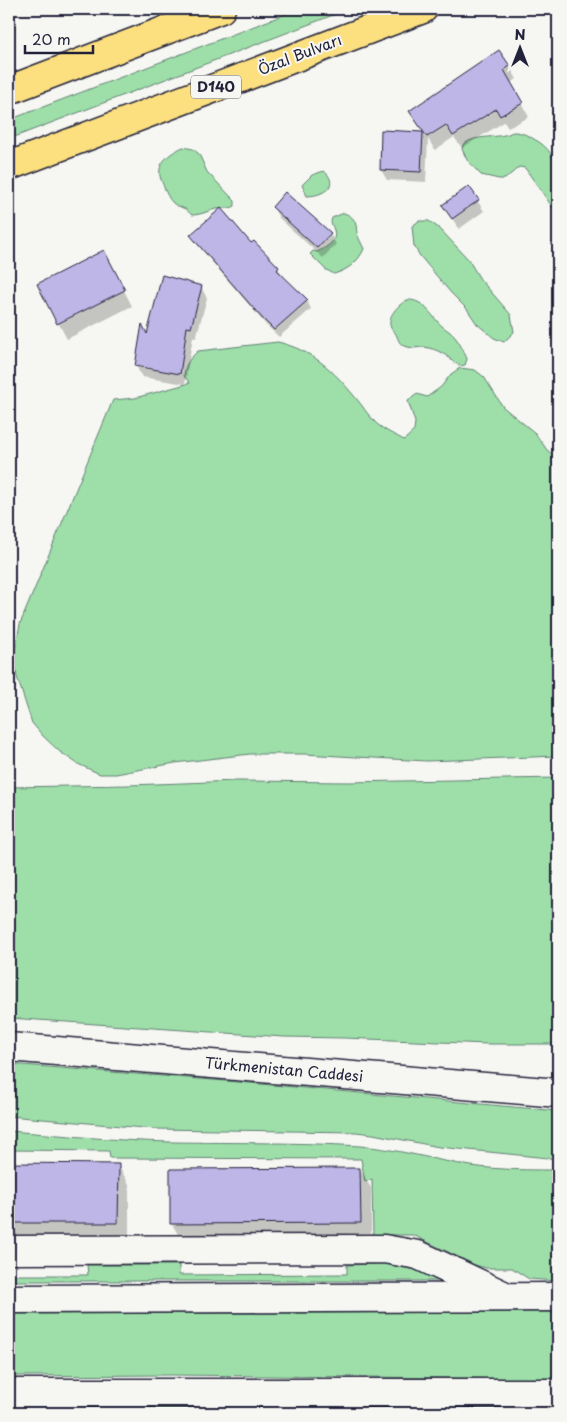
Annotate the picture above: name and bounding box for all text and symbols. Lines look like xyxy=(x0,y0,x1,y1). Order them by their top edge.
scale bar xyxy=(25,22,92,54)
north arrow xyxy=(494,22,544,72)
text: N xyxy=(514,24,526,45)
text: 20 m xyxy=(32,27,71,50)
street label: Özal Bulvarı xyxy=(254,27,345,80)
road number: D140 xyxy=(191,75,241,98)
street label: Türkmenistan Caddesi xyxy=(204,1050,364,1087)

